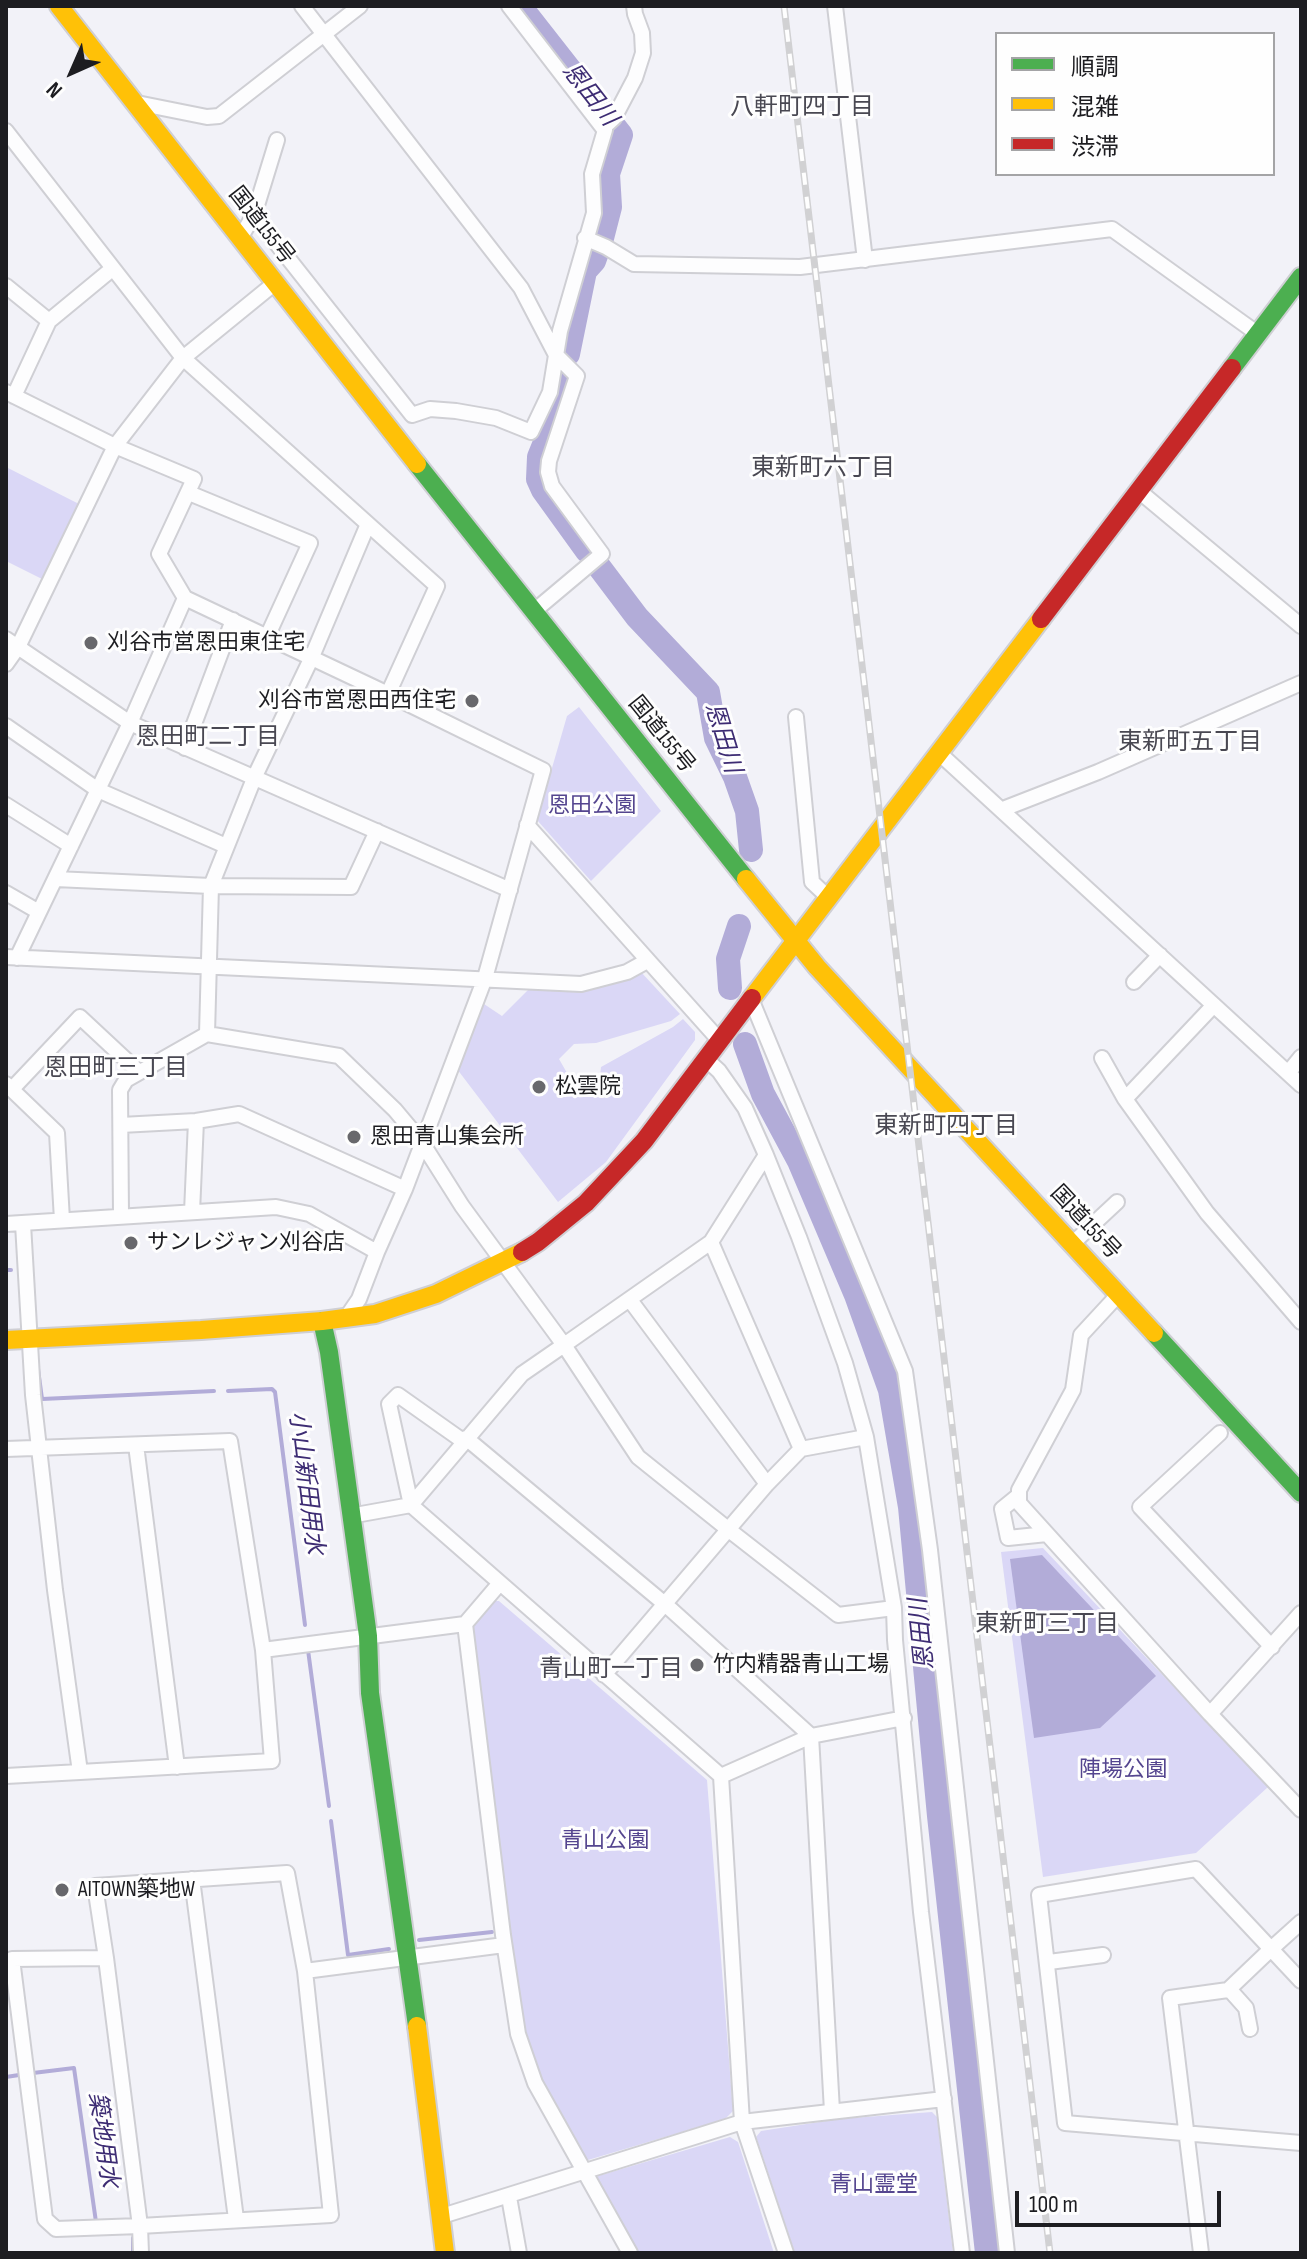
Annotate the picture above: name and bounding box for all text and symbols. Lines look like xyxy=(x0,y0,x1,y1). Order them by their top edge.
north arrow xyxy=(32,32,112,112)
legend xyxy=(995,32,1275,176)
text: 順調 xyxy=(1071,53,1119,82)
water label: 恩田川 xyxy=(555,58,623,132)
text: N xyxy=(41,76,68,103)
text: 混雑 xyxy=(1071,93,1119,122)
district label: 八軒町四丁目 xyxy=(730,94,874,122)
text: 渋滞 xyxy=(1071,133,1119,162)
street label: 国道155号 xyxy=(222,182,300,270)
district label: 東新町六丁目 xyxy=(751,455,895,483)
place label: 刈谷市営恩田東住宅 xyxy=(107,630,305,656)
marker: 刈谷市営恩田東住宅 xyxy=(82,634,100,652)
place label: 刈谷市営恩田西住宅 xyxy=(258,688,456,714)
street label: 国道155号 xyxy=(622,691,700,779)
marker: 刈谷市営恩田西住宅 xyxy=(463,692,481,710)
water label: 恩田川 xyxy=(698,699,746,777)
district label: 恩田町二丁目 xyxy=(136,724,280,752)
district label: 東新町五丁目 xyxy=(1118,729,1262,757)
park label: 恩田公園 xyxy=(548,793,636,819)
district label: 恩田町三丁目 xyxy=(44,1055,188,1083)
place label: 松雲院 xyxy=(555,1074,621,1100)
marker: 松雲院 xyxy=(530,1078,548,1096)
district label: 東新町四丁目 xyxy=(874,1113,1018,1141)
place label: 恩田青山集会所 xyxy=(370,1124,524,1150)
marker: 恩田青山集会所 xyxy=(345,1128,363,1146)
street label: 国道155号 xyxy=(1044,1181,1126,1265)
place label: サンレジャン刈谷店 xyxy=(147,1230,345,1256)
marker: サンレジャン刈谷店 xyxy=(122,1234,140,1252)
water label: 小山新田用水 xyxy=(282,1410,328,1556)
water label: 恩田川 xyxy=(905,1597,941,1671)
district label: 東新町三丁目 xyxy=(975,1611,1119,1639)
place label: 竹内精器青山工場 xyxy=(713,1652,889,1678)
district label: 青山町一丁目 xyxy=(539,1656,683,1684)
marker: 竹内精器青山工場 xyxy=(688,1656,706,1674)
park label: 陣場公園 xyxy=(1079,1757,1167,1783)
park label: 青山公園 xyxy=(561,1828,649,1854)
place label: AITOWN築地W xyxy=(78,1877,195,1903)
marker: AITOWN築地W xyxy=(53,1881,71,1899)
water label: 築地用水 xyxy=(81,2090,123,2190)
park label: 青山霊堂 xyxy=(830,2172,918,2198)
scale bar xyxy=(1019,2175,1225,2225)
text: 100 m xyxy=(1029,2190,1078,2219)

